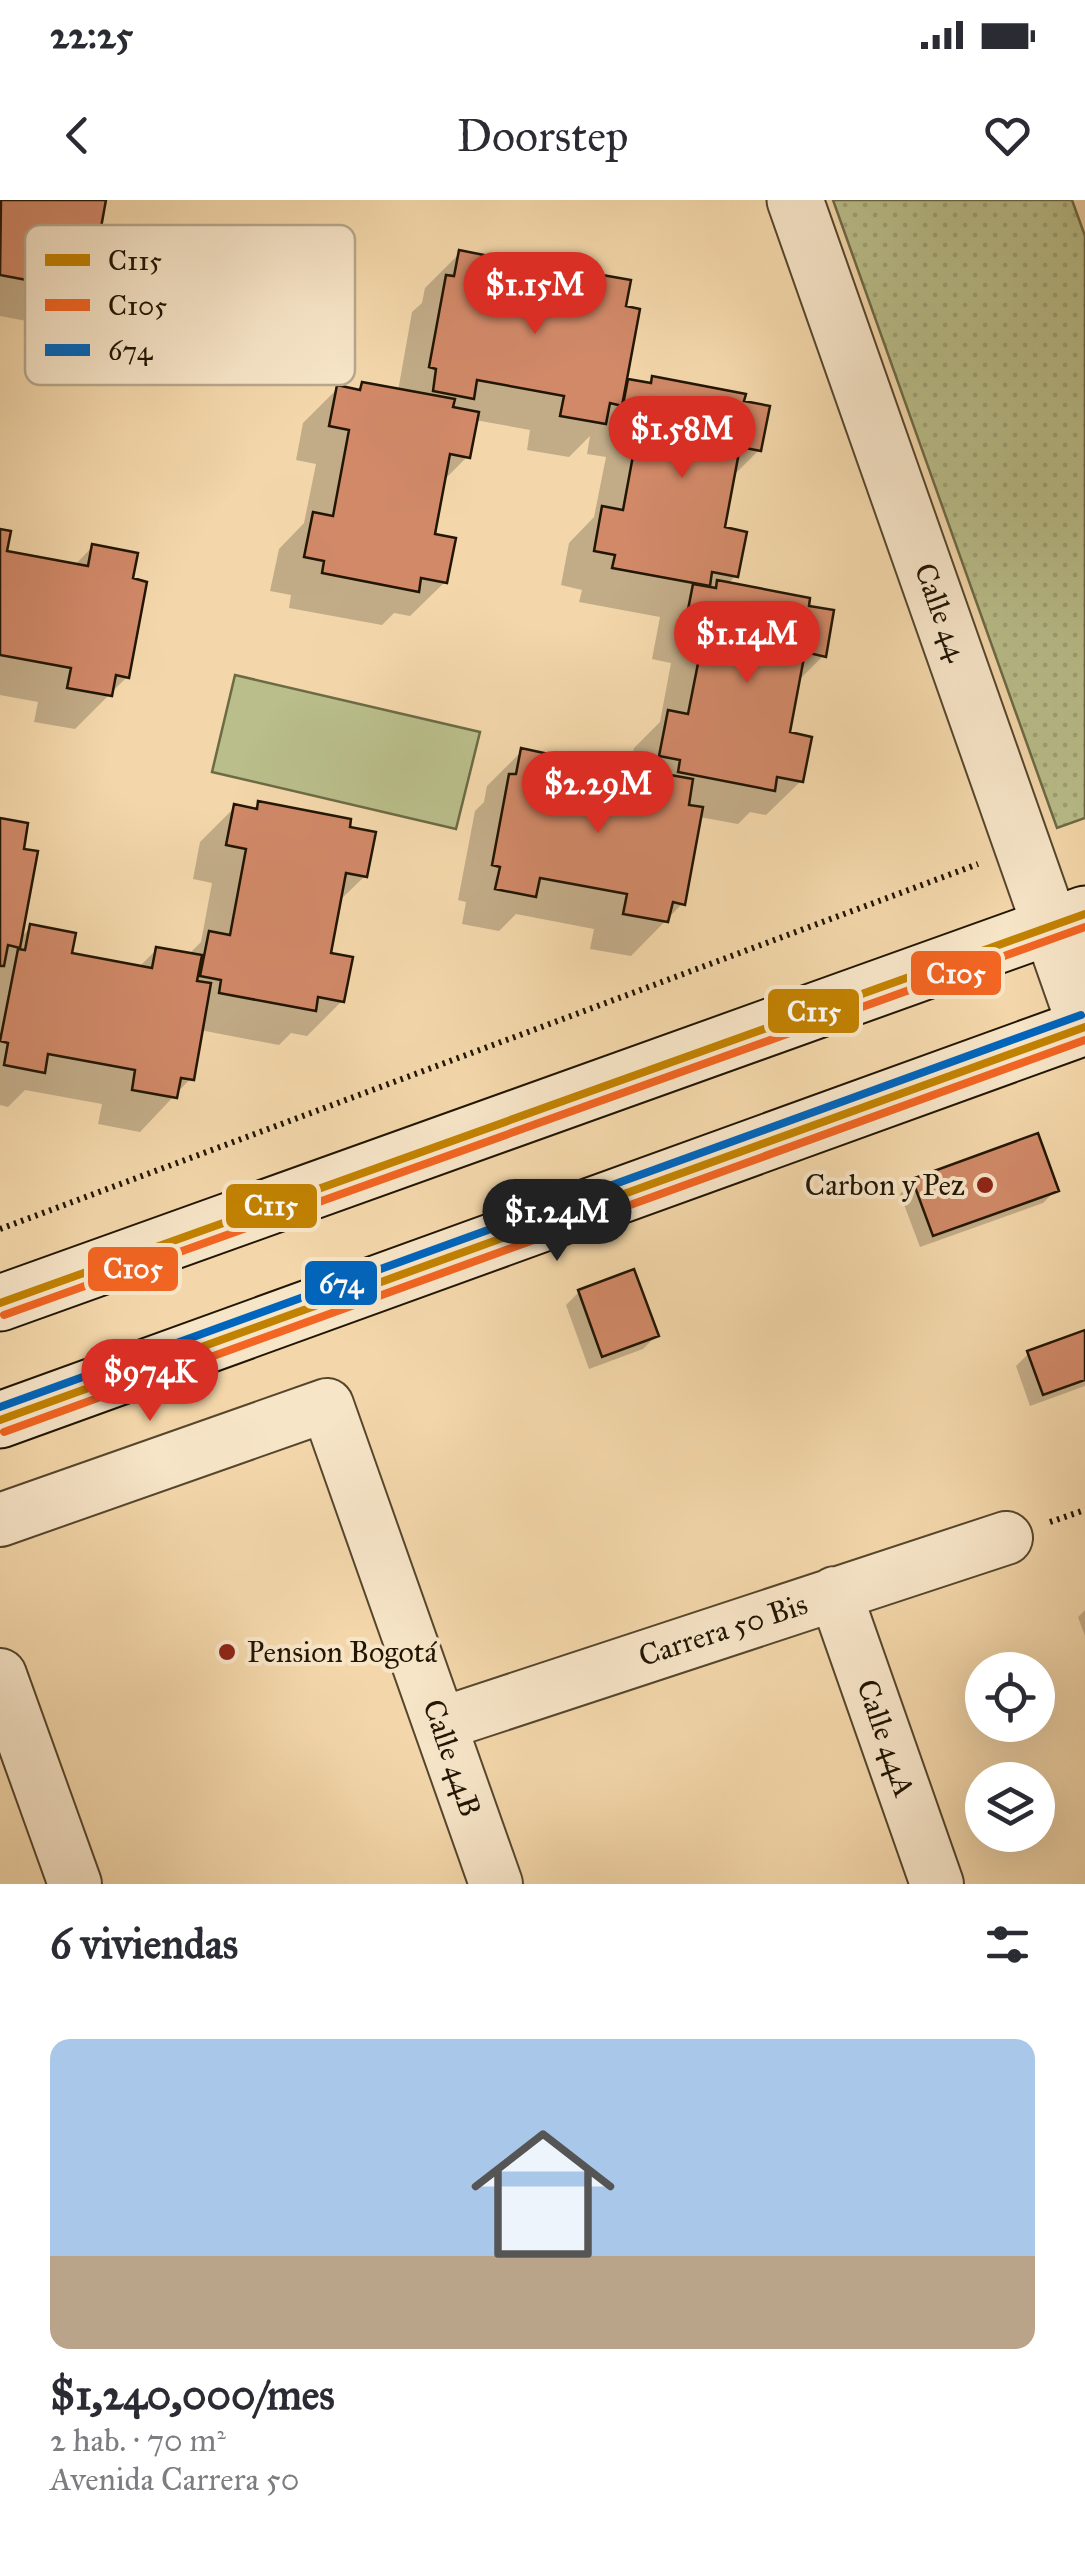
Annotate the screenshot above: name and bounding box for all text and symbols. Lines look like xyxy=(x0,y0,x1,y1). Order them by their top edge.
text: 22:25 xyxy=(50,12,133,58)
icon: back xyxy=(50,108,105,163)
text: Doorstep xyxy=(457,108,628,163)
icon: heart xyxy=(980,108,1035,163)
legend xyxy=(25,225,355,385)
text: C115 xyxy=(108,243,162,278)
pin: $1.15M xyxy=(454,252,616,337)
text: $1.15M xyxy=(486,265,584,304)
text: C105 xyxy=(108,288,167,323)
text: 674 xyxy=(108,333,154,368)
pin: $1.58M xyxy=(601,396,763,481)
text: $1.58M xyxy=(631,409,733,448)
street label: Calle 44 xyxy=(907,558,976,667)
pin: $1.14M xyxy=(666,601,828,686)
text: $1.14M xyxy=(696,614,798,653)
pin: $2.29M xyxy=(517,751,679,836)
text: $2.29M xyxy=(544,764,652,803)
line badge: C105 xyxy=(909,949,1003,997)
text: C105 xyxy=(926,956,986,991)
line badge: C115 xyxy=(766,987,861,1035)
text: C115 xyxy=(787,994,841,1029)
place label: Carbon y Pez xyxy=(805,1167,965,1203)
marker: Carbon y Pez xyxy=(974,1174,996,1196)
pin: $1.24M xyxy=(476,1179,638,1264)
line badge: C115 xyxy=(224,1182,319,1230)
text: C115 xyxy=(244,1188,298,1223)
text: $1.24M xyxy=(504,1192,610,1231)
line badge: C105 xyxy=(86,1245,180,1293)
text: C105 xyxy=(103,1251,163,1286)
line badge: 674 xyxy=(303,1259,379,1307)
text: 674 xyxy=(319,1266,365,1301)
pin: $974K xyxy=(80,1339,220,1424)
text: $974K xyxy=(103,1352,197,1391)
street label: Carrera 50 Bis xyxy=(634,1586,812,1674)
place label: Pension Bogotá xyxy=(247,1634,437,1670)
marker: Pension Bogotá xyxy=(216,1641,238,1663)
map controls xyxy=(965,1652,1055,1852)
button: locate xyxy=(965,1652,1055,1742)
street label: Calle 44A xyxy=(849,1675,923,1801)
street label: Calle 44B xyxy=(415,1695,489,1821)
button: layers xyxy=(965,1762,1055,1852)
icon: filters xyxy=(980,1917,1035,1972)
text: 6 viviendas xyxy=(50,1918,238,1970)
icon: home xyxy=(453,2104,633,2284)
text: $1,240,000/mes xyxy=(50,2369,335,2421)
text: 2 hab. · 70 m² xyxy=(50,2421,226,2460)
text: Avenida Carrera 50 xyxy=(50,2460,299,2499)

